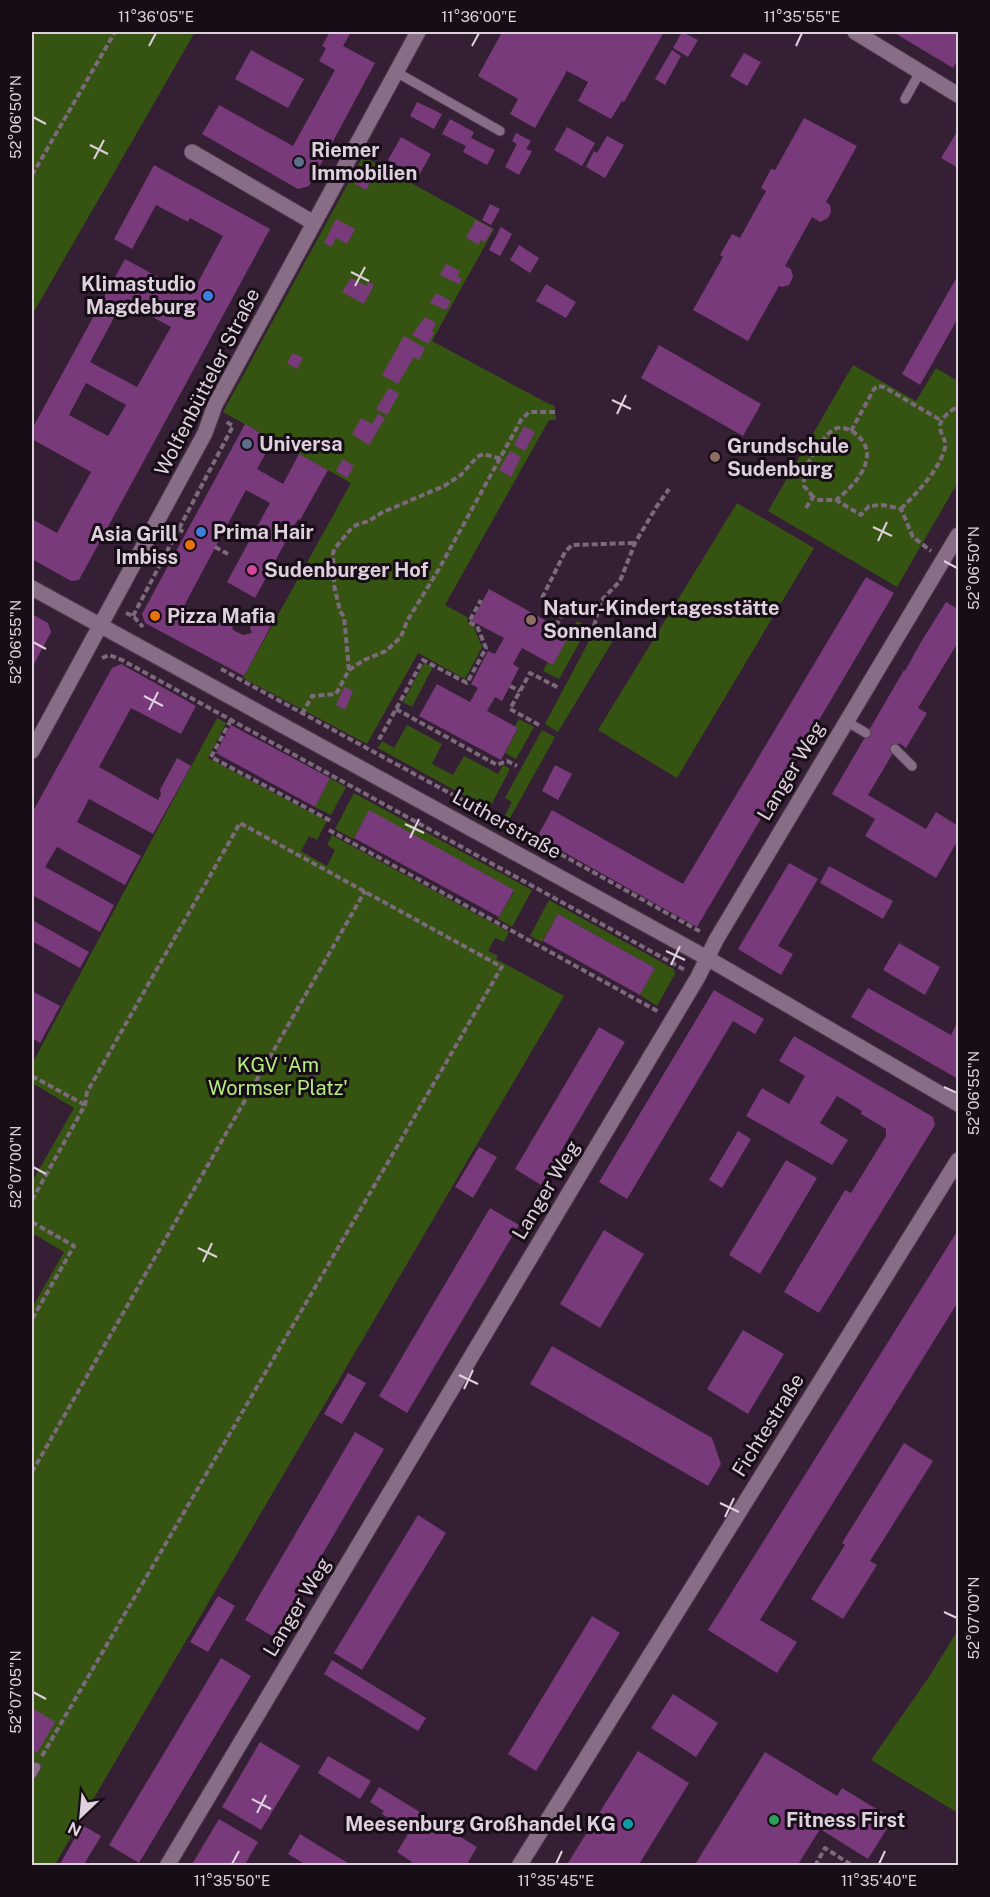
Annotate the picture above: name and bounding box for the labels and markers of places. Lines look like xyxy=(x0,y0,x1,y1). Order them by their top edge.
place label: Riemer Immobilien xyxy=(311,138,417,185)
marker: Riemer Immobilien xyxy=(292,155,306,169)
place label: Klimastudio Magdeburg xyxy=(81,272,196,319)
marker: Klimastudio Magdeburg xyxy=(201,289,215,303)
place label: Universa xyxy=(259,432,342,456)
place label: Grundschule Sudenburg xyxy=(727,434,849,481)
marker: Universa xyxy=(240,437,254,451)
marker: Grundschule Sudenburg xyxy=(708,450,722,464)
place label: Prima Hair xyxy=(213,520,314,544)
place label: Asia Grill Imbiss xyxy=(90,522,178,569)
marker: Prima Hair xyxy=(194,525,208,539)
marker: Asia Grill Imbiss xyxy=(183,538,197,552)
place label: Sudenburger Hof xyxy=(264,558,428,582)
marker: Sudenburger Hof xyxy=(245,563,259,577)
place label: Natur-Kindertagesstätte Sonnenland xyxy=(543,596,780,643)
place label: Pizza Mafia xyxy=(167,604,276,628)
marker: Pizza Mafia xyxy=(148,609,162,623)
marker: Natur-Kindertagesstätte Sonnenland xyxy=(524,613,538,627)
place label: Fitness First xyxy=(786,1808,905,1832)
place label: Meesenburg Großhandel KG xyxy=(345,1812,616,1836)
marker: Fitness First xyxy=(767,1813,781,1827)
marker: Meesenburg Großhandel KG xyxy=(621,1817,635,1831)

